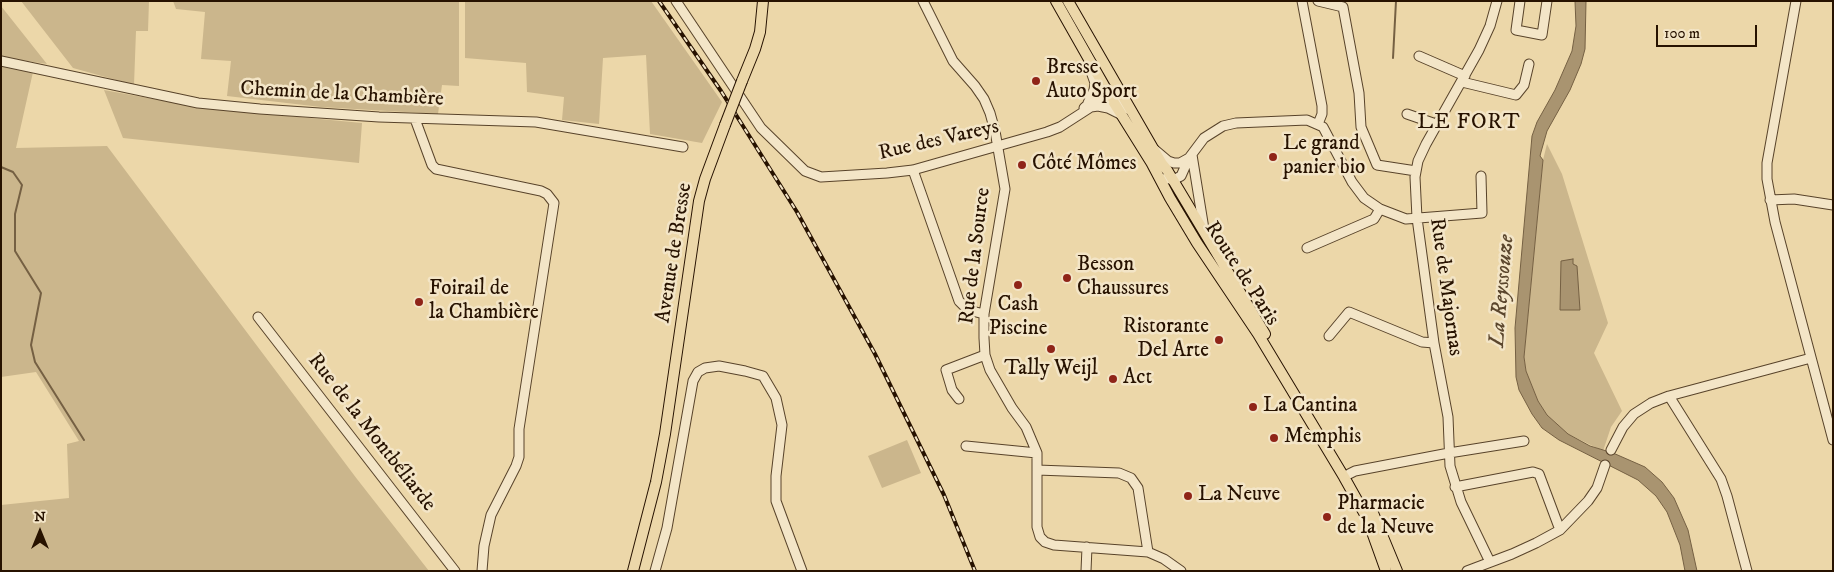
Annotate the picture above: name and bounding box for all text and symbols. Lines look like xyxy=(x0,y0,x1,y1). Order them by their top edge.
scale bar xyxy=(1659,15,1760,47)
text: 100 m xyxy=(1664,24,1700,43)
place label: Bresse Auto Sport xyxy=(1046,56,1137,106)
marker: Bresse Auto Sport xyxy=(1030,75,1042,87)
street label: Chemin de la Chambière xyxy=(240,77,444,113)
district label: LE FORT xyxy=(1416,110,1522,136)
street label: Rue des Vareys xyxy=(877,115,1001,167)
place label: Le grand panier bio xyxy=(1283,132,1365,182)
marker: Le grand panier bio xyxy=(1267,151,1279,163)
place label: Côté Mômes xyxy=(1032,152,1137,178)
marker: Côté Mômes xyxy=(1016,159,1028,171)
street label: Avenue de Bresse xyxy=(652,181,698,325)
street label: Rue de la Source xyxy=(955,186,997,326)
street label: Rue de Majornas xyxy=(1423,216,1467,358)
street label: Route de Paris xyxy=(1198,217,1284,331)
water label: La Reyssouze xyxy=(1485,234,1521,348)
place label: Besson Chaussures xyxy=(1077,253,1169,303)
marker: Besson Chaussures xyxy=(1061,272,1073,284)
place label: Foirail de la Chambière xyxy=(429,277,539,327)
marker: Cash Piscine xyxy=(1012,279,1024,291)
place label: Cash Piscine xyxy=(989,293,1047,343)
marker: Foirail de la Chambière xyxy=(413,296,425,308)
place label: Ristorante Del Arte xyxy=(1123,315,1209,365)
marker: Ristorante Del Arte xyxy=(1213,334,1225,346)
marker: Tally Weijl xyxy=(1045,343,1057,355)
street label: Rue de la Montbéliarde xyxy=(302,349,440,517)
place label: Tally Weijl xyxy=(1004,357,1098,383)
place label: Act xyxy=(1123,366,1152,392)
marker: Act xyxy=(1107,373,1119,385)
place label: La Cantina xyxy=(1263,394,1357,420)
marker: La Cantina xyxy=(1247,401,1259,413)
place label: Memphis xyxy=(1284,425,1361,451)
marker: Memphis xyxy=(1268,432,1280,444)
place label: La Neuve xyxy=(1198,483,1280,509)
marker: La Neuve xyxy=(1182,490,1194,502)
place label: Pharmacie de la Neuve xyxy=(1337,492,1434,542)
north arrow xyxy=(15,507,65,557)
text: N xyxy=(34,508,46,526)
marker: Pharmacie de la Neuve xyxy=(1321,511,1333,523)

